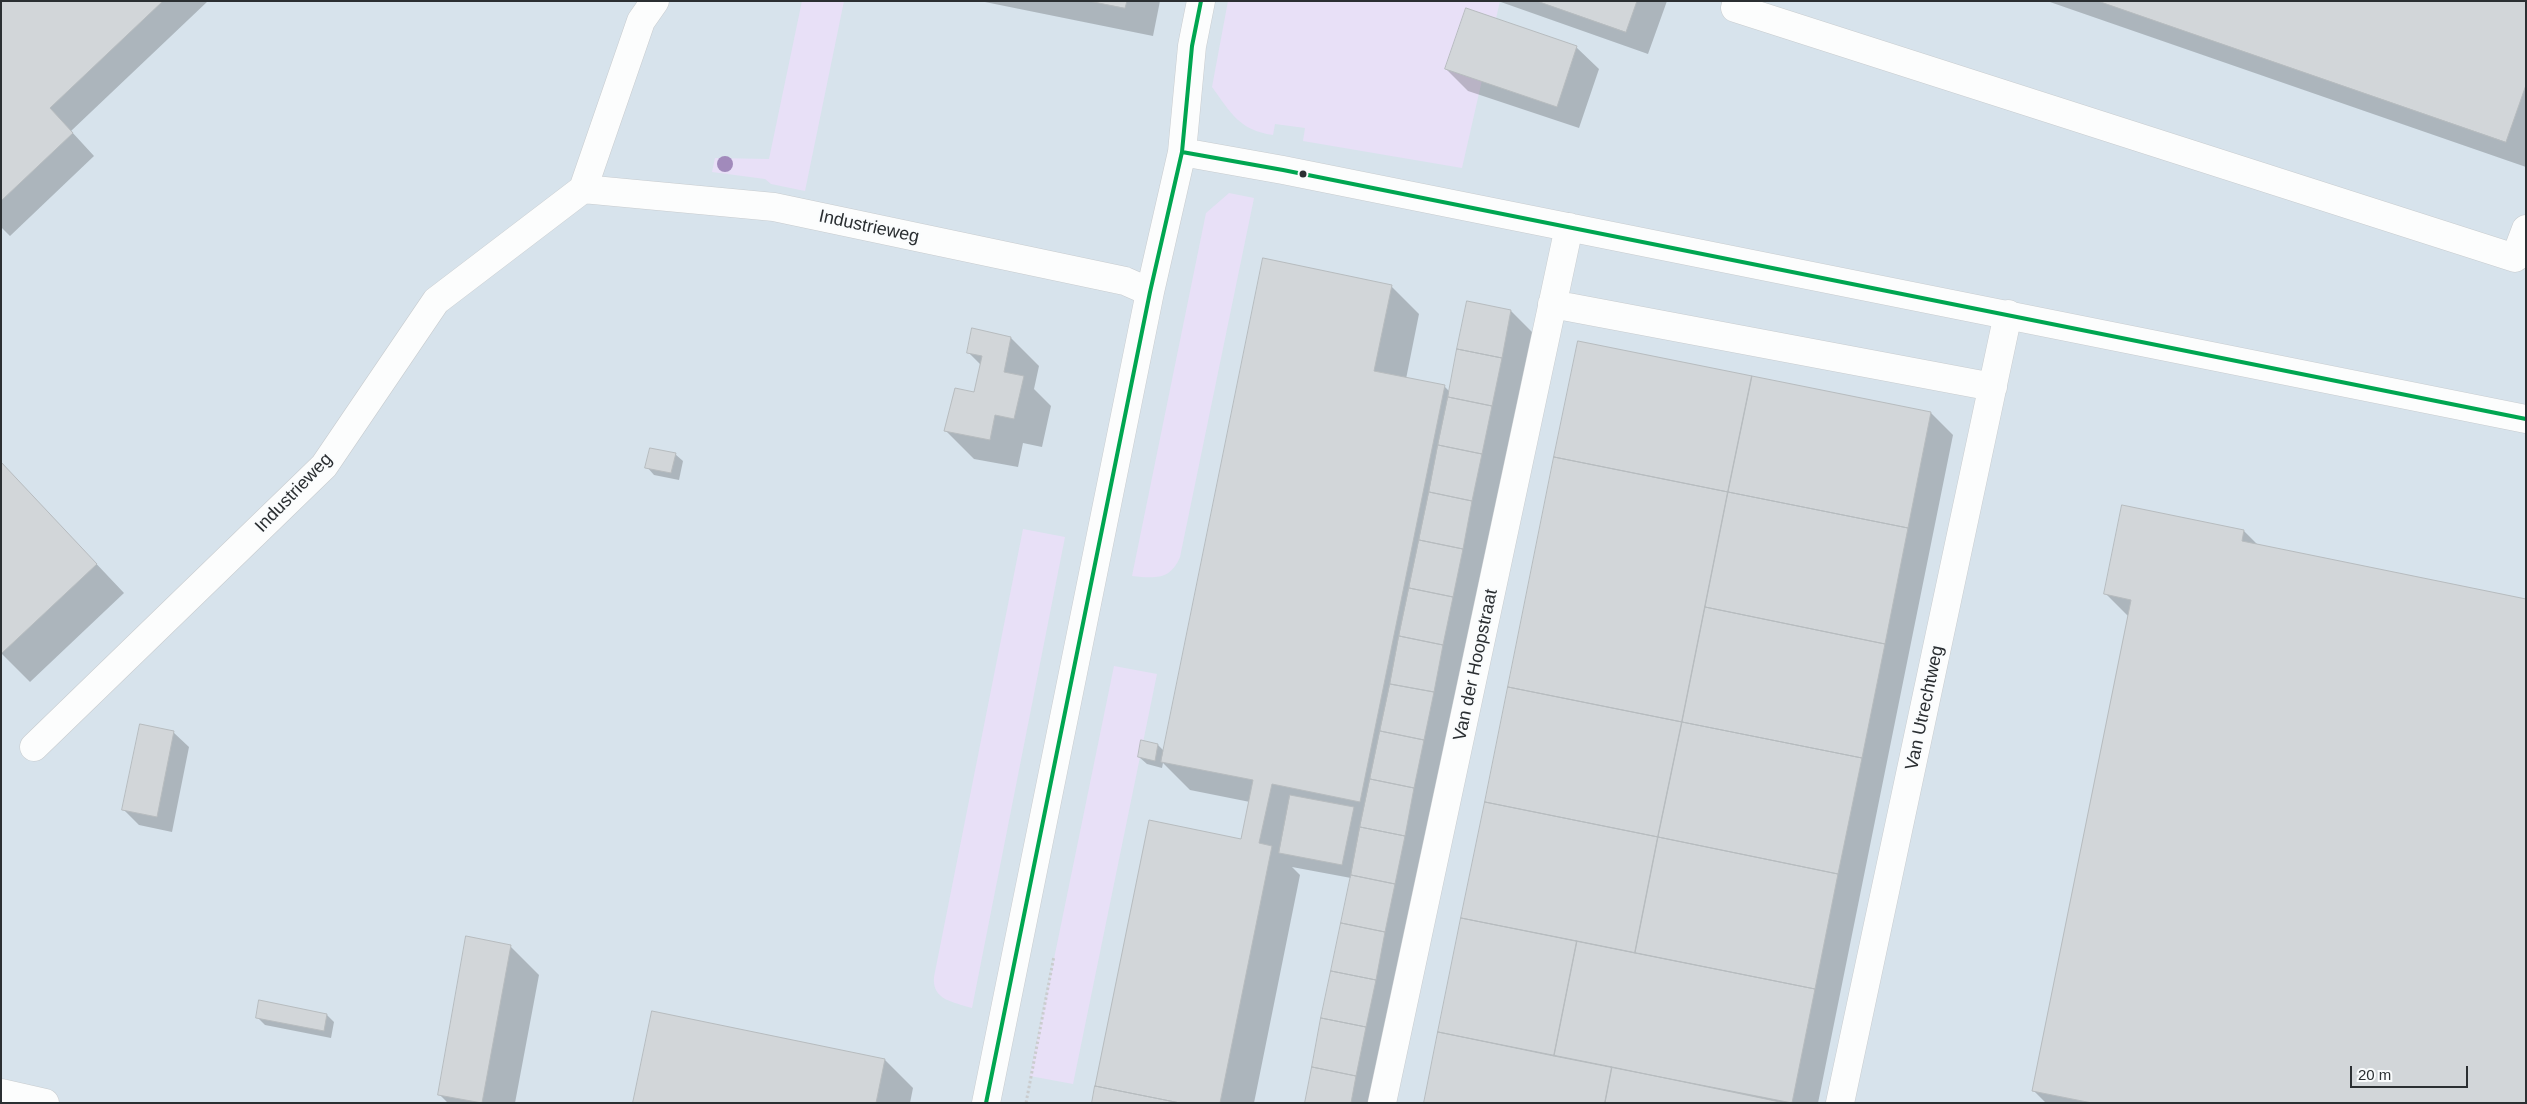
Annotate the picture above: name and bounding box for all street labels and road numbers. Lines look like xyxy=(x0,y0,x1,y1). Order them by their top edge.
street label: Industrieweg xyxy=(817,206,921,248)
street label: Industrieweg xyxy=(251,449,337,537)
street label: Van der Hoopstraat xyxy=(1449,587,1503,743)
street label: Van Utrechtweg xyxy=(1901,644,1949,772)

